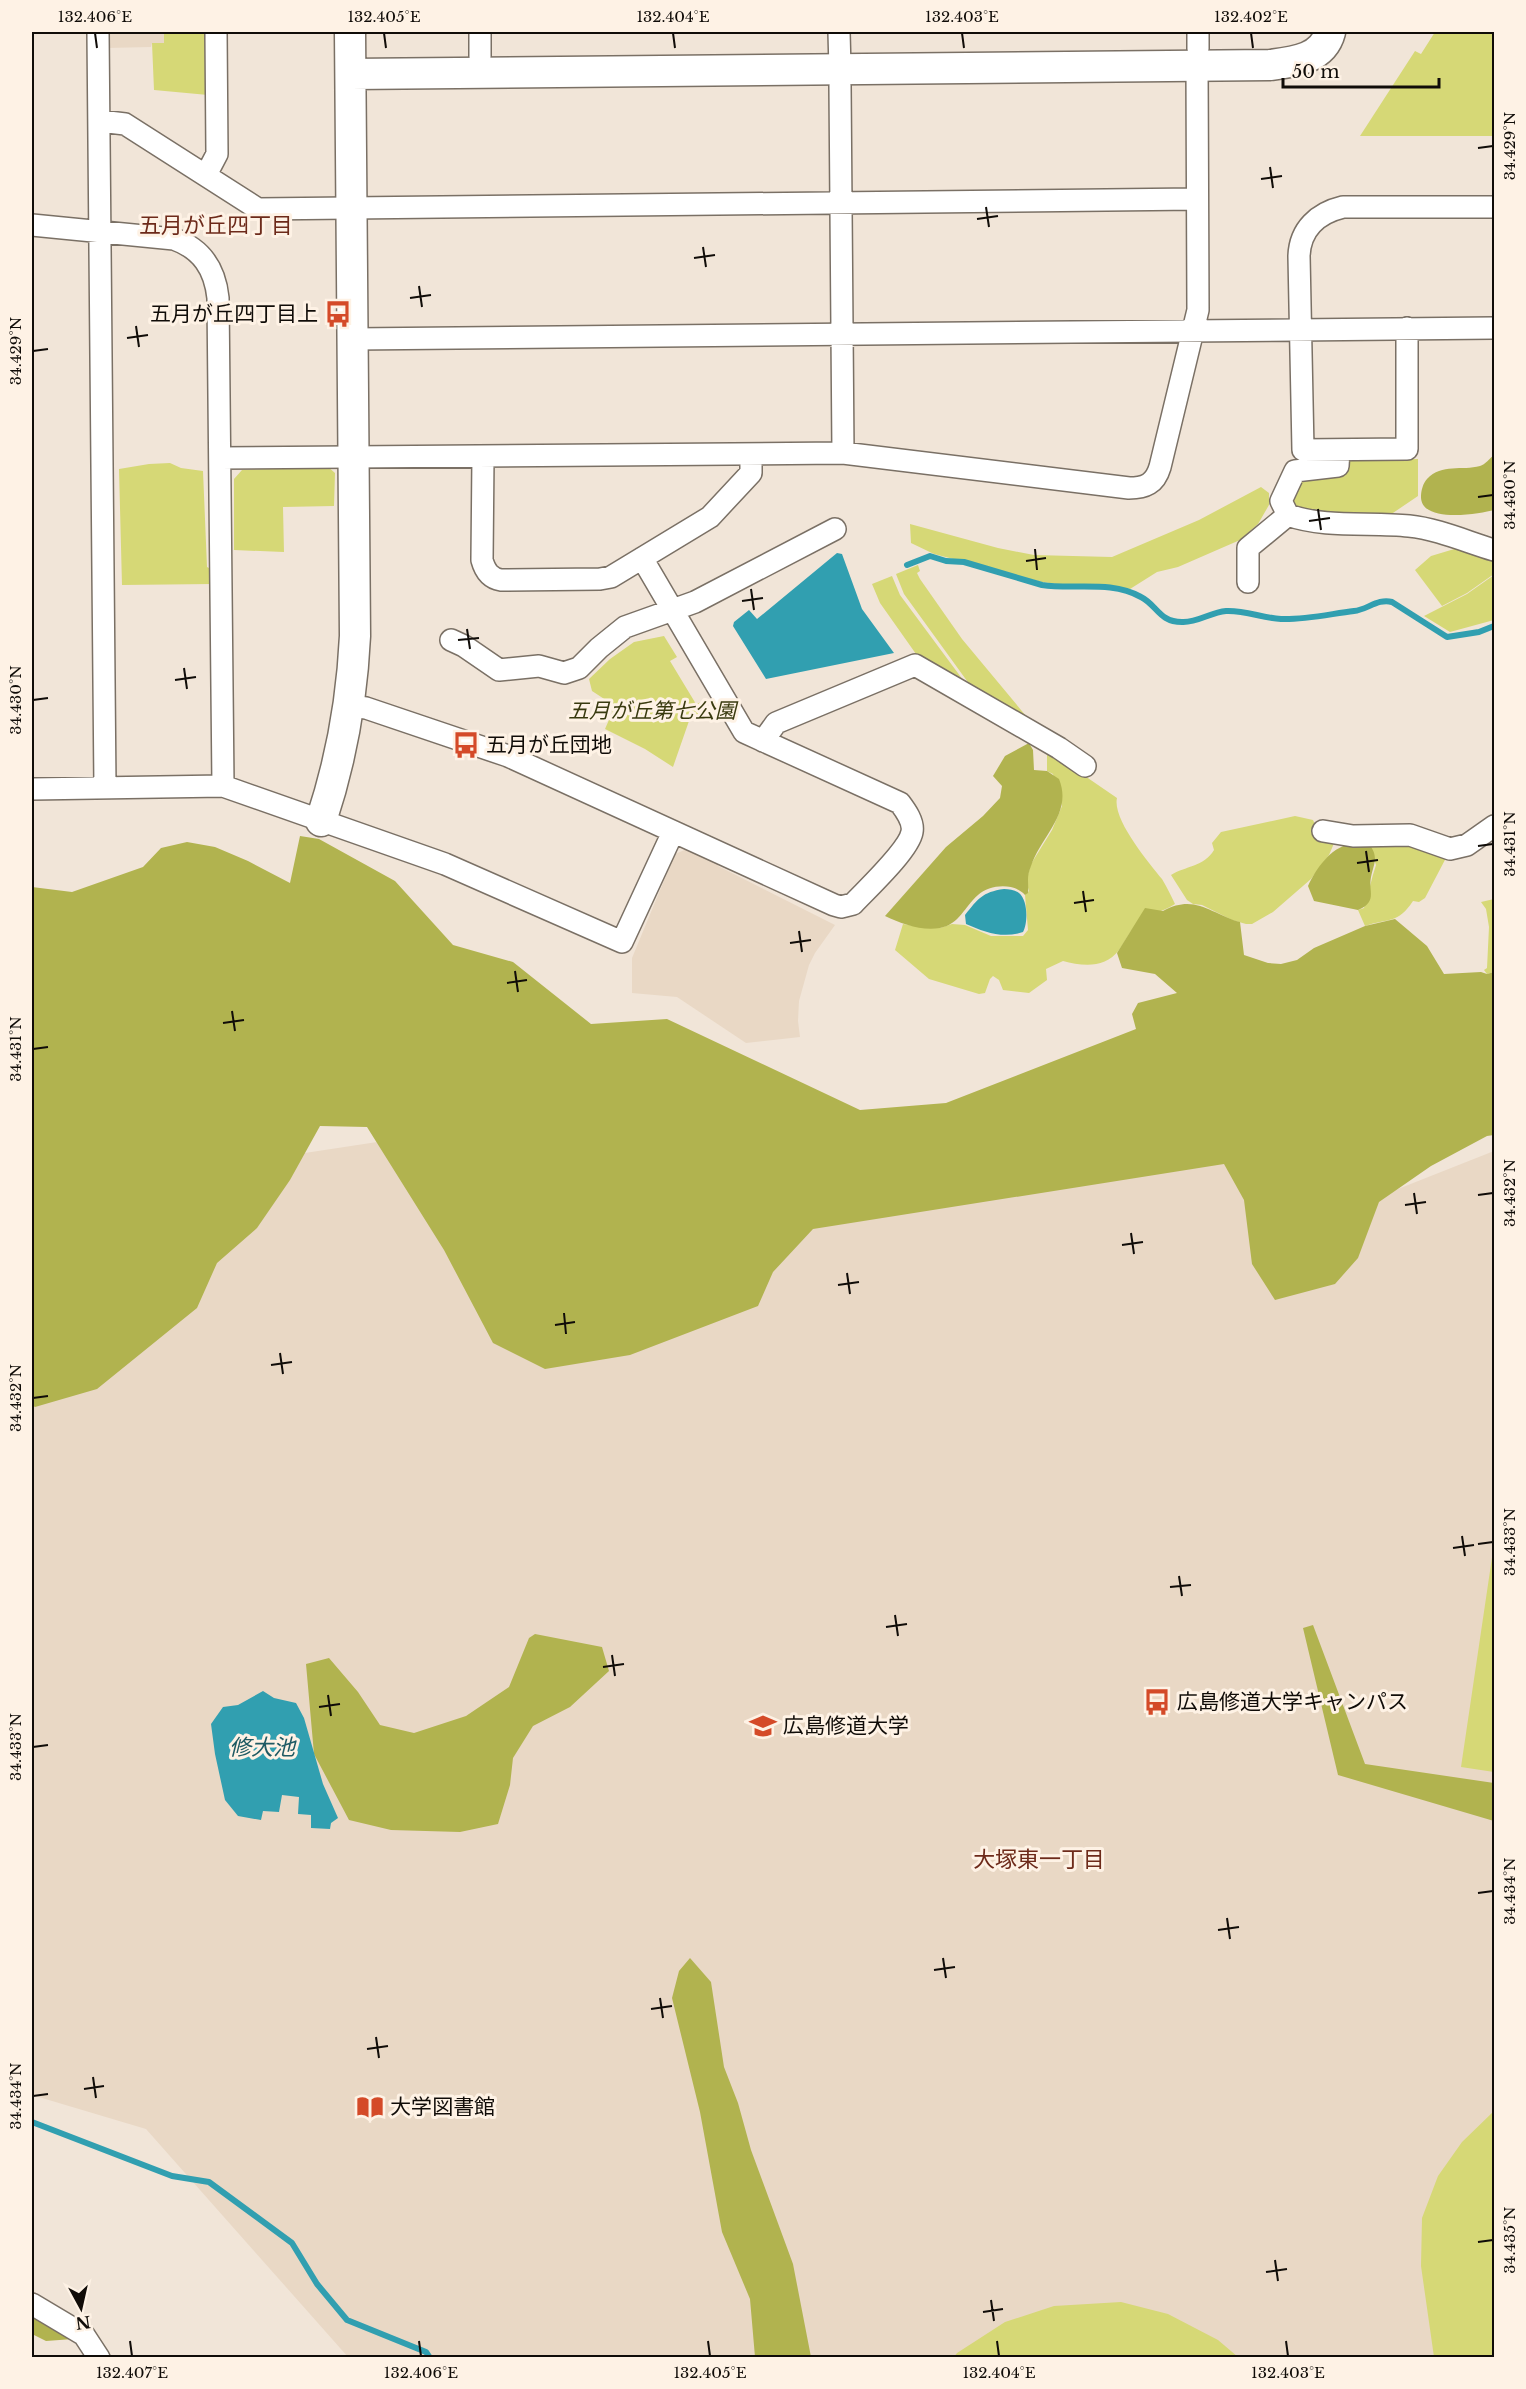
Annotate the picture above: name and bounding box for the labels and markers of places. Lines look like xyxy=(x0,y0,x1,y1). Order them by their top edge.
bus stop icon: 五月が丘四丁目上 xyxy=(323,299,353,329)
place label: 五月が丘四丁目上 xyxy=(150,301,318,327)
bus stop icon: 五月が丘団地 xyxy=(451,730,481,760)
place label: 五月が丘団地 xyxy=(486,732,612,758)
bus stop icon: 広島修道大学キャンパス xyxy=(1142,1687,1172,1717)
place label: 広島修道大学キャンパス xyxy=(1177,1689,1408,1715)
school or university icon: 広島修道大学 xyxy=(748,1711,778,1741)
place label: 広島修道大学 xyxy=(783,1713,909,1739)
library icon: 大学図書館 xyxy=(355,2092,385,2122)
place label: 大学図書館 xyxy=(390,2094,495,2120)

